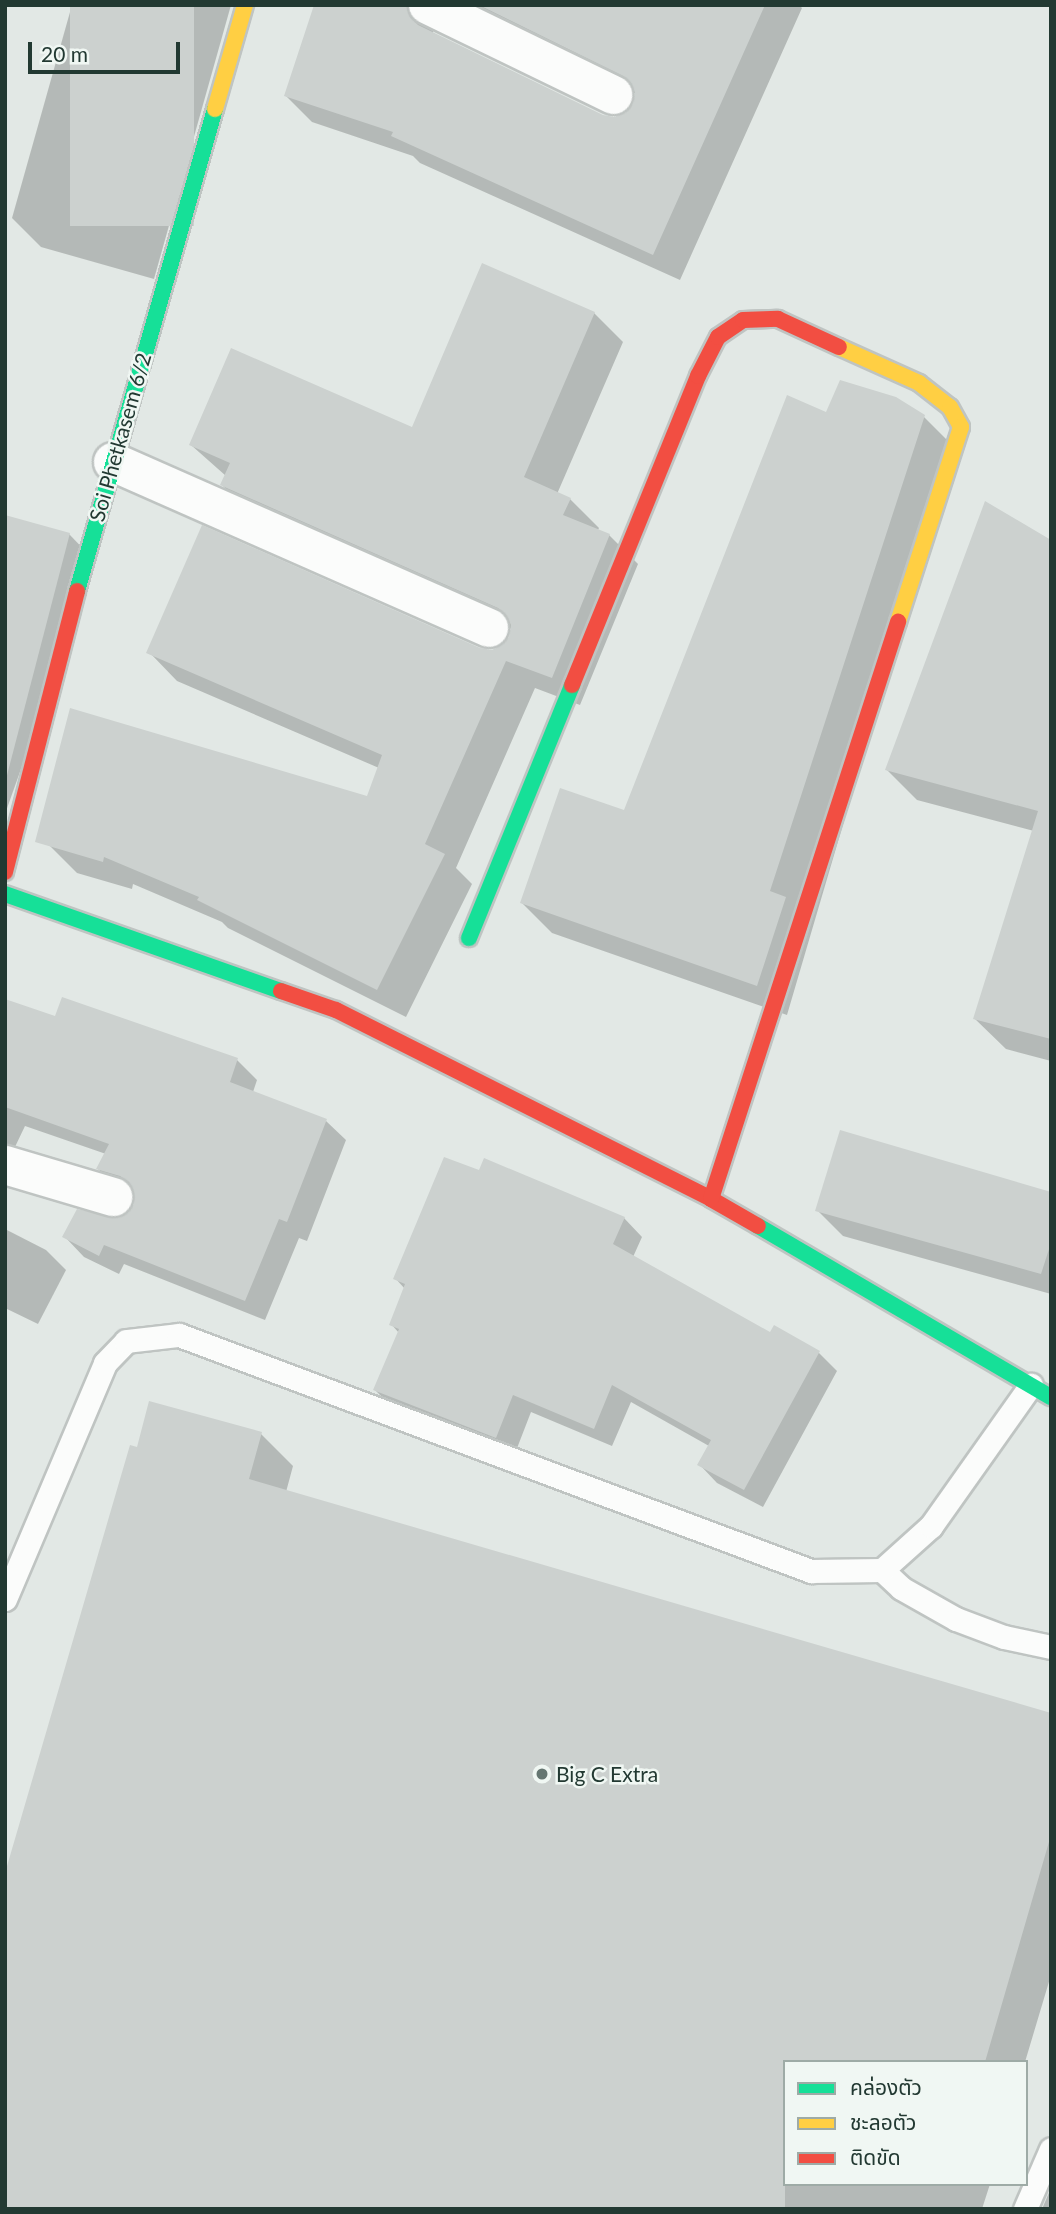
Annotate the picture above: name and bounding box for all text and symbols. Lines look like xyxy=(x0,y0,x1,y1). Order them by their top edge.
scale bar xyxy=(32,28,184,72)
text: 20 m xyxy=(41,41,88,66)
street label: Soi Phetkasem 6/2 xyxy=(84,350,156,524)
place label: Big C Extra xyxy=(556,1761,658,1787)
marker: Big C Extra xyxy=(534,1766,550,1782)
legend xyxy=(783,2060,1028,2186)
text: คล่องตัว xyxy=(850,2074,922,2099)
text: ชะลอตัว xyxy=(850,2109,916,2134)
text: ติดขัด xyxy=(850,2144,901,2169)

